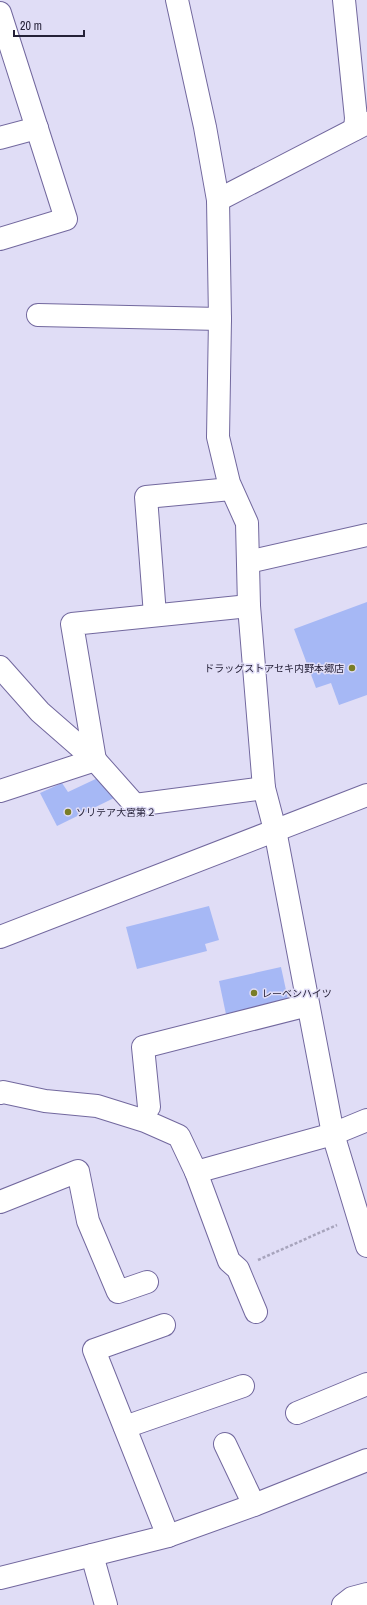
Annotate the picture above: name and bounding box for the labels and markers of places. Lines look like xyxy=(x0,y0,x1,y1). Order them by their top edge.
place label: ドラッグストアセキ内野本郷店 xyxy=(204,662,344,675)
marker: ドラッグストアセキ内野本郷店 xyxy=(347,663,357,673)
place label: ソリテア大宮第２ xyxy=(76,806,156,819)
marker: ソリテア大宮第２ xyxy=(63,807,73,817)
place label: レーベンハイツ xyxy=(262,987,332,1000)
marker: レーベンハイツ xyxy=(249,988,259,998)

